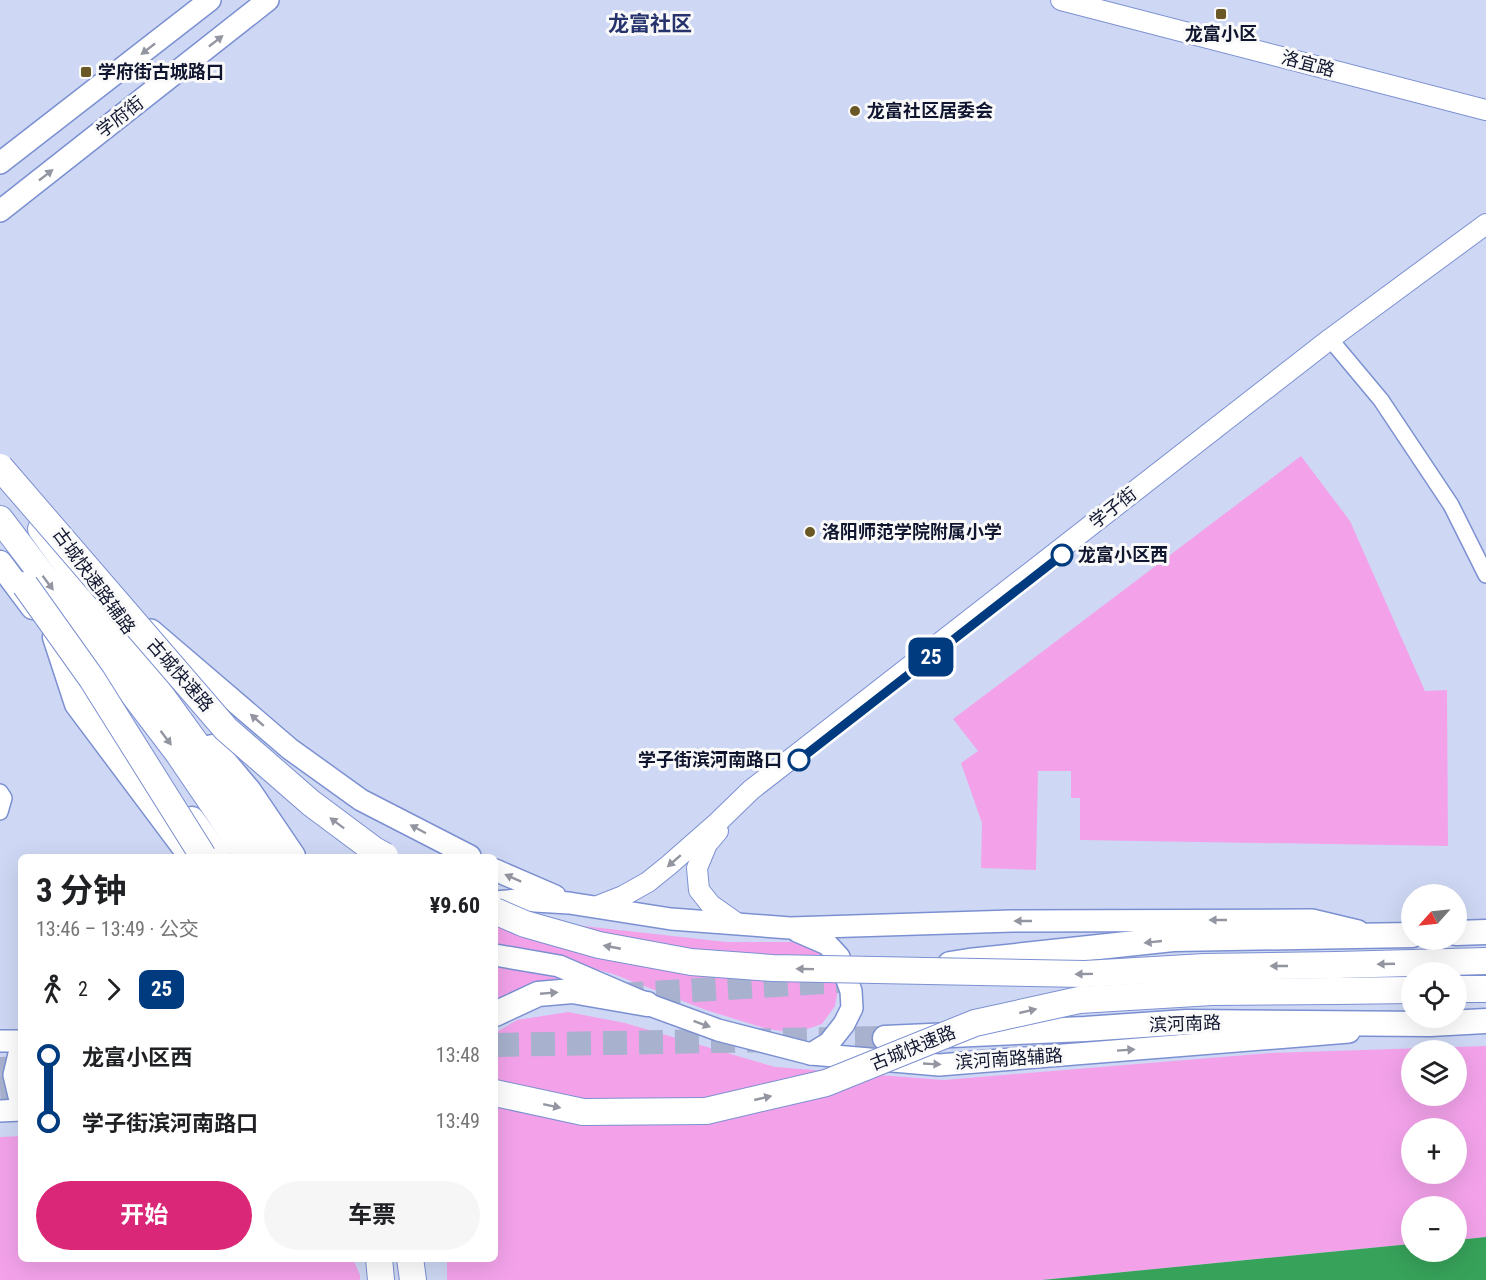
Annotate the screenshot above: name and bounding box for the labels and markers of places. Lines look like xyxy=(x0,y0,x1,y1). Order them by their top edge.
marker: 龙富小区 xyxy=(1214,7,1228,21)
place label: 龙富小区 xyxy=(1185,23,1257,44)
place label: 学府街古城路口 xyxy=(98,61,224,82)
marker: 学府街古城路口 xyxy=(79,65,93,79)
place label: 龙富社区居委会 xyxy=(867,100,993,121)
marker: 龙富社区居委会 xyxy=(848,104,862,118)
place label: 洛阳师范学院附属小学 xyxy=(822,521,1002,542)
marker: 洛阳师范学院附属小学 xyxy=(803,525,817,539)
marker: 龙富小区西 xyxy=(1051,544,1073,566)
place label: 龙富小区西 xyxy=(1078,544,1168,565)
place label: 学子街滨河南路口 xyxy=(638,749,782,770)
marker: 学子街滨河南路口 xyxy=(788,749,810,771)

